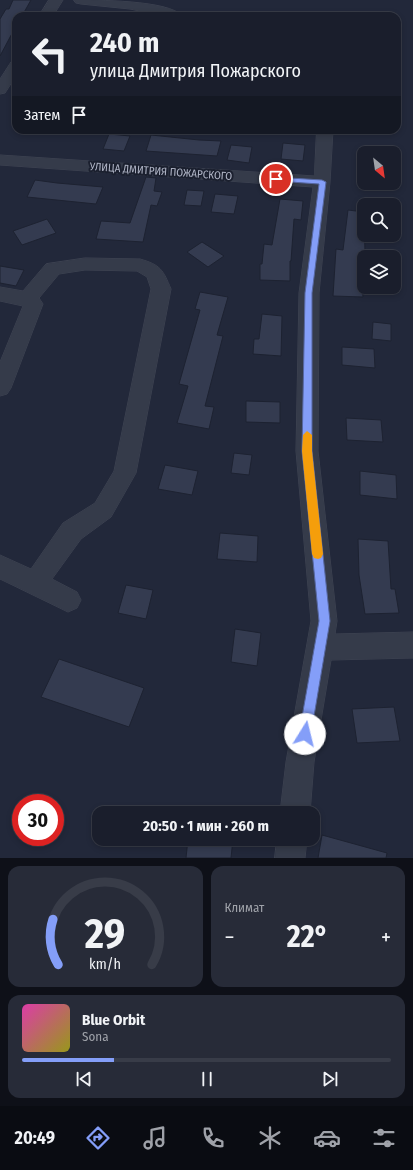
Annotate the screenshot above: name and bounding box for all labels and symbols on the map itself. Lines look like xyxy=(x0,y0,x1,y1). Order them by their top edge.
north arrow xyxy=(357,146,401,190)
street label: УЛИЦА ДМИТРИЯ ПОЖАРСКОГО xyxy=(88,160,233,183)
pin xyxy=(259,162,293,196)
position arrow xyxy=(284,713,326,755)
speed limit sign: 30 xyxy=(12,794,64,846)

